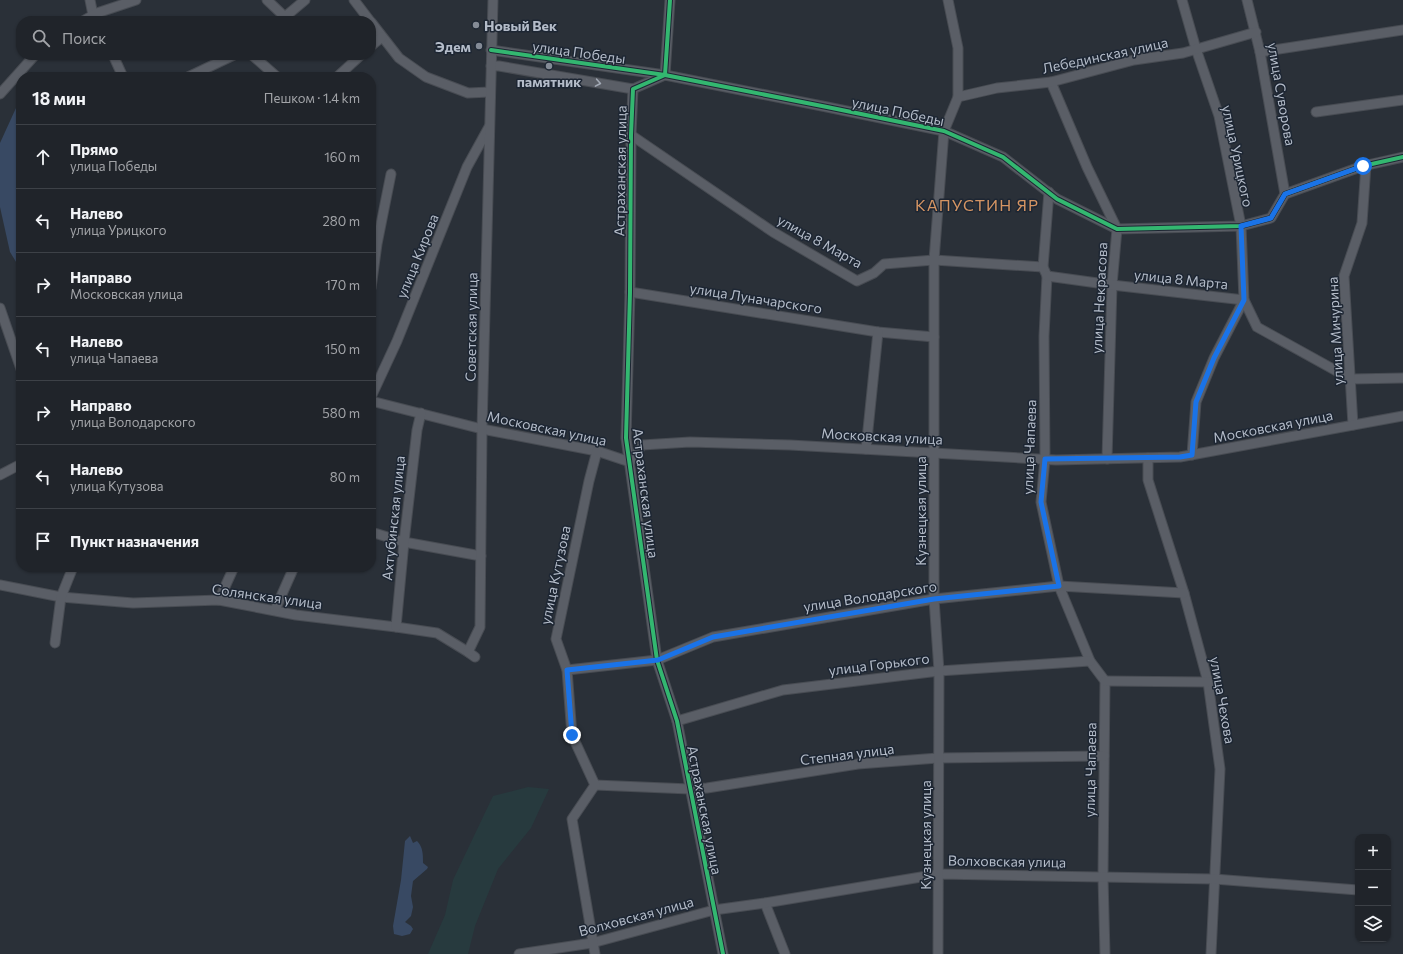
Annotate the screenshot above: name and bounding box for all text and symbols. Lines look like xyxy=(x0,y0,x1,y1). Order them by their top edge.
search box xyxy=(16,16,376,60)
place label: Новый Век xyxy=(484,17,557,34)
marker: Новый Век xyxy=(471,20,481,30)
icon: search xyxy=(30,27,52,49)
text: Поиск xyxy=(62,29,106,47)
street label: Лебединская улица xyxy=(1041,33,1169,77)
street label: улица Победы xyxy=(531,37,627,67)
place label: Эдем xyxy=(435,38,471,55)
marker: Эдем xyxy=(474,41,484,51)
street label: улица Суворова xyxy=(1265,41,1299,147)
marker: памятник xyxy=(544,61,554,71)
place label: памятник xyxy=(517,73,581,90)
one-way arrow xyxy=(595,78,601,87)
text: 18 мин xyxy=(32,88,86,109)
text: Пешком · 1.4 km xyxy=(264,90,360,106)
street label: улица Победы xyxy=(850,93,946,129)
street label: улица Урицкого xyxy=(1219,103,1257,209)
street label: Астраханская улица xyxy=(610,105,630,237)
text: Прямо xyxy=(70,140,118,158)
icon: ahead xyxy=(32,146,54,168)
text: 160 m xyxy=(324,149,360,165)
route start xyxy=(1354,157,1372,175)
text: улица Победы xyxy=(70,158,157,174)
district label: КАПУСТИН ЯР xyxy=(915,195,1039,214)
text: Налево xyxy=(70,204,123,222)
icon: left xyxy=(32,210,54,232)
street label: улица Кирова xyxy=(392,211,442,301)
street label: улица 8 Марта xyxy=(775,211,865,271)
text: 280 m xyxy=(323,213,360,229)
text: улица Урицкого xyxy=(70,222,166,238)
street label: улица Некрасова xyxy=(1088,242,1110,354)
street label: улица 8 Марта xyxy=(1133,266,1229,292)
text: Направо xyxy=(70,268,132,286)
street label: Советская улица xyxy=(462,272,480,382)
icon: right xyxy=(32,274,54,296)
street label: улица Мичурина xyxy=(1324,276,1346,386)
text: 170 m xyxy=(325,277,360,293)
street label: улица Луначарского xyxy=(689,279,823,317)
text: Московская улица xyxy=(70,286,183,302)
text: Налево xyxy=(70,332,123,350)
icon: left xyxy=(32,338,54,360)
text: 150 m xyxy=(325,341,360,357)
text: улица Чапаева xyxy=(70,350,158,366)
text: Направо xyxy=(70,396,132,414)
street label: улица Чапаева xyxy=(1019,399,1039,495)
icon: right xyxy=(32,402,54,424)
text: 580 m xyxy=(322,405,360,421)
street label: Московская улица xyxy=(1212,406,1334,446)
street label: Московская улица xyxy=(486,407,608,449)
text: улица Володарского xyxy=(70,414,195,430)
street label: Московская улица xyxy=(821,424,943,448)
street label: Астраханская улица xyxy=(630,427,662,559)
street label: Ахтубинская улица xyxy=(378,455,408,581)
street label: Кузнецкая улица xyxy=(912,456,929,566)
text: Налево xyxy=(70,460,123,478)
icon: left xyxy=(32,466,54,488)
text: 80 m xyxy=(330,469,360,485)
text: улица Кутузова xyxy=(70,478,164,494)
street label: улица Кутузова xyxy=(536,524,574,626)
icon: arrive xyxy=(32,530,54,552)
text: Пункт назначения xyxy=(70,532,199,550)
street label: улица Володарского xyxy=(802,577,938,615)
street label: Солянская улица xyxy=(211,580,323,612)
street label: улица Горького xyxy=(828,649,930,679)
street label: улица Чехова xyxy=(1207,655,1239,745)
street label: улица Чапаева xyxy=(1081,722,1099,818)
route end xyxy=(563,726,581,744)
street label: Степная улица xyxy=(799,740,895,768)
street label: Астраханская улица xyxy=(684,744,726,876)
street label: Кузнецкая улица xyxy=(917,780,934,890)
map controls xyxy=(1355,834,1391,942)
button: + xyxy=(1355,834,1391,870)
street label: Волховская улица xyxy=(948,851,1066,871)
button: − xyxy=(1355,870,1391,906)
street label: Волховская улица xyxy=(577,892,695,940)
button: layers xyxy=(1355,906,1391,942)

